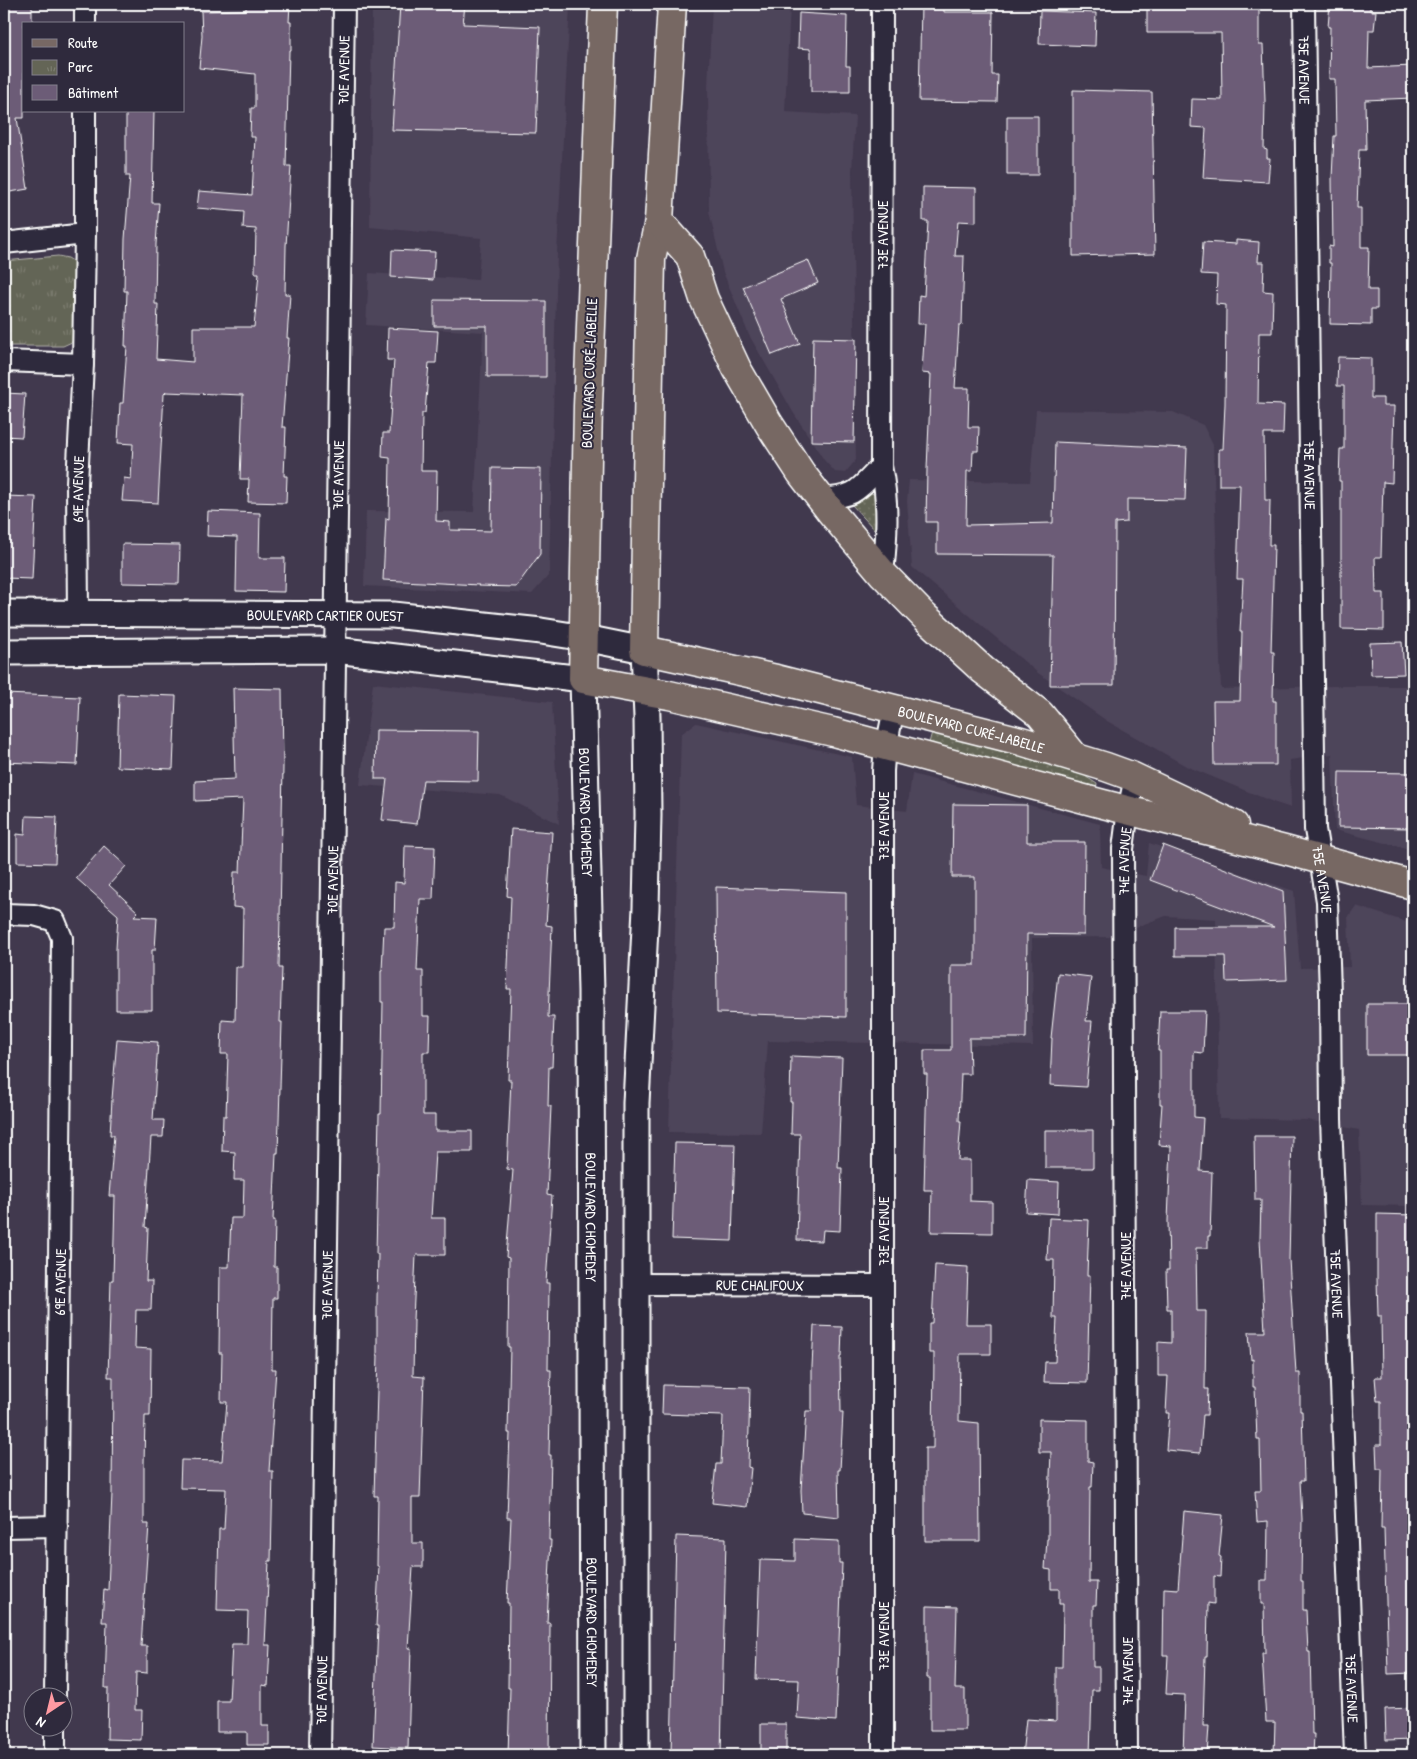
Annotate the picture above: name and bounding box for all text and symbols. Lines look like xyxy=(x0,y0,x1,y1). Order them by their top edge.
legend xyxy=(22,22,185,112)
text: Route xyxy=(68,32,98,53)
street label: 70E AVENUE xyxy=(332,35,354,105)
street label: 75E AVENUE xyxy=(1294,35,1316,105)
text: Parc xyxy=(68,56,93,77)
text: Bâtiment xyxy=(68,82,119,103)
street label: 73E AVENUE xyxy=(872,200,893,270)
street label: BOULEVARD CURÉ-LABELLE xyxy=(576,297,602,449)
street label: 70E AVENUE xyxy=(327,440,349,510)
street label: 75E AVENUE xyxy=(1299,440,1321,510)
street label: 69E AVENUE xyxy=(66,455,89,523)
street label: BOULEVARD CARTIER OUEST xyxy=(247,604,405,627)
street label: BOULEVARD CURÉ-LABELLE xyxy=(896,700,1048,758)
street label: BOULEVARD CHOMEDEY xyxy=(574,747,599,877)
street label: 73E AVENUE xyxy=(873,791,894,861)
street label: 74E AVENUE xyxy=(1113,825,1136,895)
street label: 75E AVENUE xyxy=(1307,843,1338,914)
street label: 70E AVENUE xyxy=(321,845,343,915)
street label: BOULEVARD CHOMEDEY xyxy=(581,1153,602,1282)
street label: 73E AVENUE xyxy=(873,1196,894,1266)
street label: 74E AVENUE xyxy=(1115,1231,1136,1300)
street label: 69E AVENUE xyxy=(49,1248,71,1316)
street label: 75E AVENUE xyxy=(1325,1249,1349,1319)
street label: 70E AVENUE xyxy=(315,1250,337,1320)
street label: RUE CHALIFOUX xyxy=(716,1274,804,1295)
street label: BOULEVARD CHOMEDEY xyxy=(582,1558,603,1687)
street label: 73E AVENUE xyxy=(873,1601,894,1671)
street label: 74E AVENUE xyxy=(1117,1636,1138,1705)
street label: 75E AVENUE xyxy=(1341,1654,1364,1724)
street label: 70E AVENUE xyxy=(310,1655,332,1725)
north arrow xyxy=(22,1686,72,1736)
text: N xyxy=(31,1713,49,1733)

